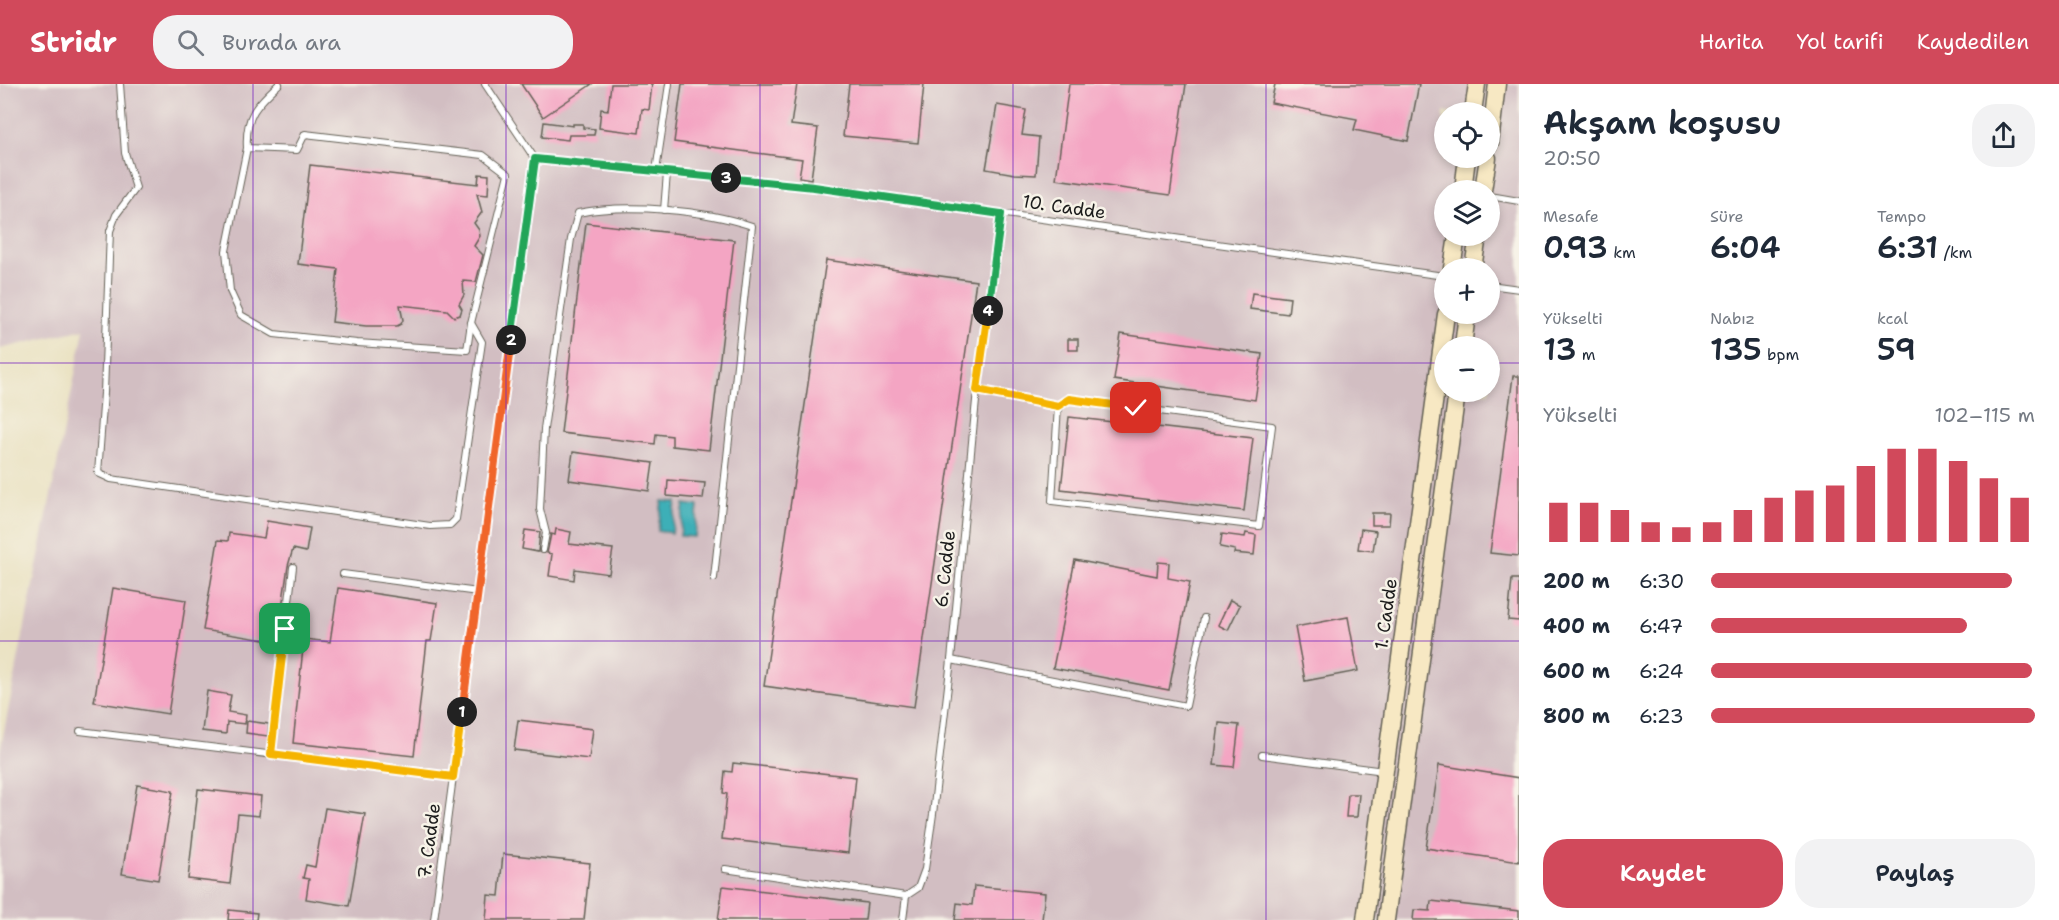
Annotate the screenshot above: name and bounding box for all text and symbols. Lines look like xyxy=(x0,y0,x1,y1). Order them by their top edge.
search box xyxy=(153,15,573,69)
text: Stridr xyxy=(30,23,117,61)
icon: search xyxy=(174,26,207,59)
text: Burada ara xyxy=(222,28,341,57)
text: Harita xyxy=(1699,28,1764,56)
text: Yol tarifi xyxy=(1797,28,1884,56)
text: Kaydedilen xyxy=(1917,28,2029,56)
text: Akşam koşusu xyxy=(1543,100,1782,145)
map controls xyxy=(1434,102,1500,402)
button: locate xyxy=(1434,102,1500,168)
button: share xyxy=(1972,104,2035,167)
text: 20:50 xyxy=(1543,145,1601,171)
pin: 3 xyxy=(711,163,741,193)
text: 3 xyxy=(720,167,732,188)
button: layers xyxy=(1434,180,1500,246)
street label: 10. Cadde xyxy=(1021,189,1107,225)
text: Mesafe xyxy=(1543,206,1599,227)
text: Süre xyxy=(1710,206,1744,227)
text: Tempo xyxy=(1877,206,1926,227)
text: 0.93 xyxy=(1543,227,1608,268)
text: 6:04 xyxy=(1710,227,1780,268)
text: 6:31 xyxy=(1877,227,1938,268)
text: km xyxy=(1608,242,1636,263)
text: /km xyxy=(1938,242,1972,263)
button: + xyxy=(1434,258,1500,324)
pin: 4 xyxy=(973,296,1003,326)
text: 4 xyxy=(982,300,994,321)
text: Yükselti xyxy=(1543,308,1603,329)
text: Nabız xyxy=(1710,308,1755,329)
text: kcal xyxy=(1877,308,1908,329)
pin: 2 xyxy=(496,325,526,355)
text: 2 xyxy=(505,329,517,350)
text: 13 xyxy=(1543,329,1576,370)
text: 135 xyxy=(1710,329,1762,370)
text: 59 xyxy=(1877,329,1916,370)
button: − xyxy=(1434,336,1500,402)
text: m xyxy=(1576,344,1596,365)
text: bpm xyxy=(1762,344,1799,365)
pin xyxy=(1110,382,1161,433)
icon: check xyxy=(1119,391,1152,424)
text: Yükselti xyxy=(1543,402,1618,428)
text: 102–115 m xyxy=(1934,402,2035,428)
street label: 6. Cadde xyxy=(929,529,961,609)
text: 200 m xyxy=(1543,568,1610,594)
text: 6:30 xyxy=(1639,568,1684,594)
street label: 1. Cadde xyxy=(1369,577,1403,651)
pin xyxy=(259,603,310,654)
icon: arrive xyxy=(268,612,301,645)
text: 400 m xyxy=(1543,613,1610,639)
text: 6:47 xyxy=(1639,613,1683,639)
text: 600 m xyxy=(1543,658,1610,684)
text: 6:24 xyxy=(1639,658,1683,684)
pin: 1 xyxy=(447,697,477,727)
text: 1 xyxy=(458,701,466,722)
text: 800 m xyxy=(1543,703,1610,729)
text: 6:23 xyxy=(1639,703,1684,729)
street label: 7. Cadde xyxy=(412,802,446,880)
button: Kaydet xyxy=(1543,839,1783,908)
button: Paylaş xyxy=(1795,839,2035,908)

